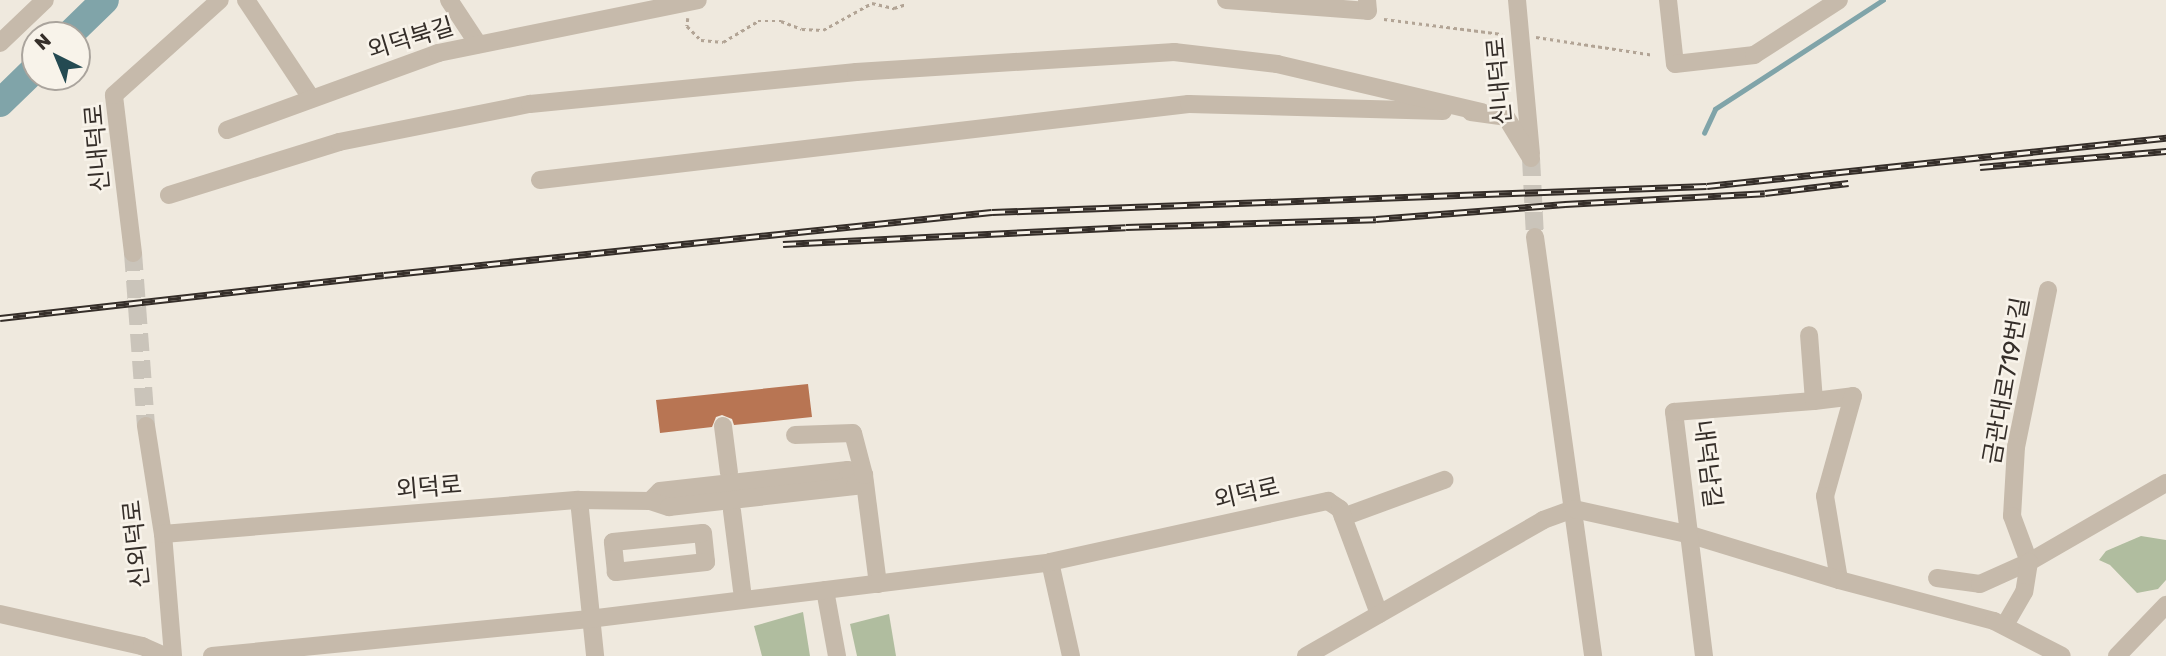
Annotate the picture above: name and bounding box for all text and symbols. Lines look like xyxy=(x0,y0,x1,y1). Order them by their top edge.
street label: 외덕북길 xyxy=(365,12,457,66)
north arrow xyxy=(21,21,91,91)
text: N xyxy=(30,29,56,55)
street label: 신내덕로 xyxy=(1482,36,1518,126)
street label: 신내덕로 xyxy=(80,103,116,193)
street label: 금관대로719번길 xyxy=(1978,295,2036,467)
street label: 내덕남길 xyxy=(1687,418,1727,510)
street label: 외덕로 xyxy=(395,471,463,505)
street label: 외덕로 xyxy=(1211,473,1283,515)
street label: 신외덕로 xyxy=(118,499,156,589)

